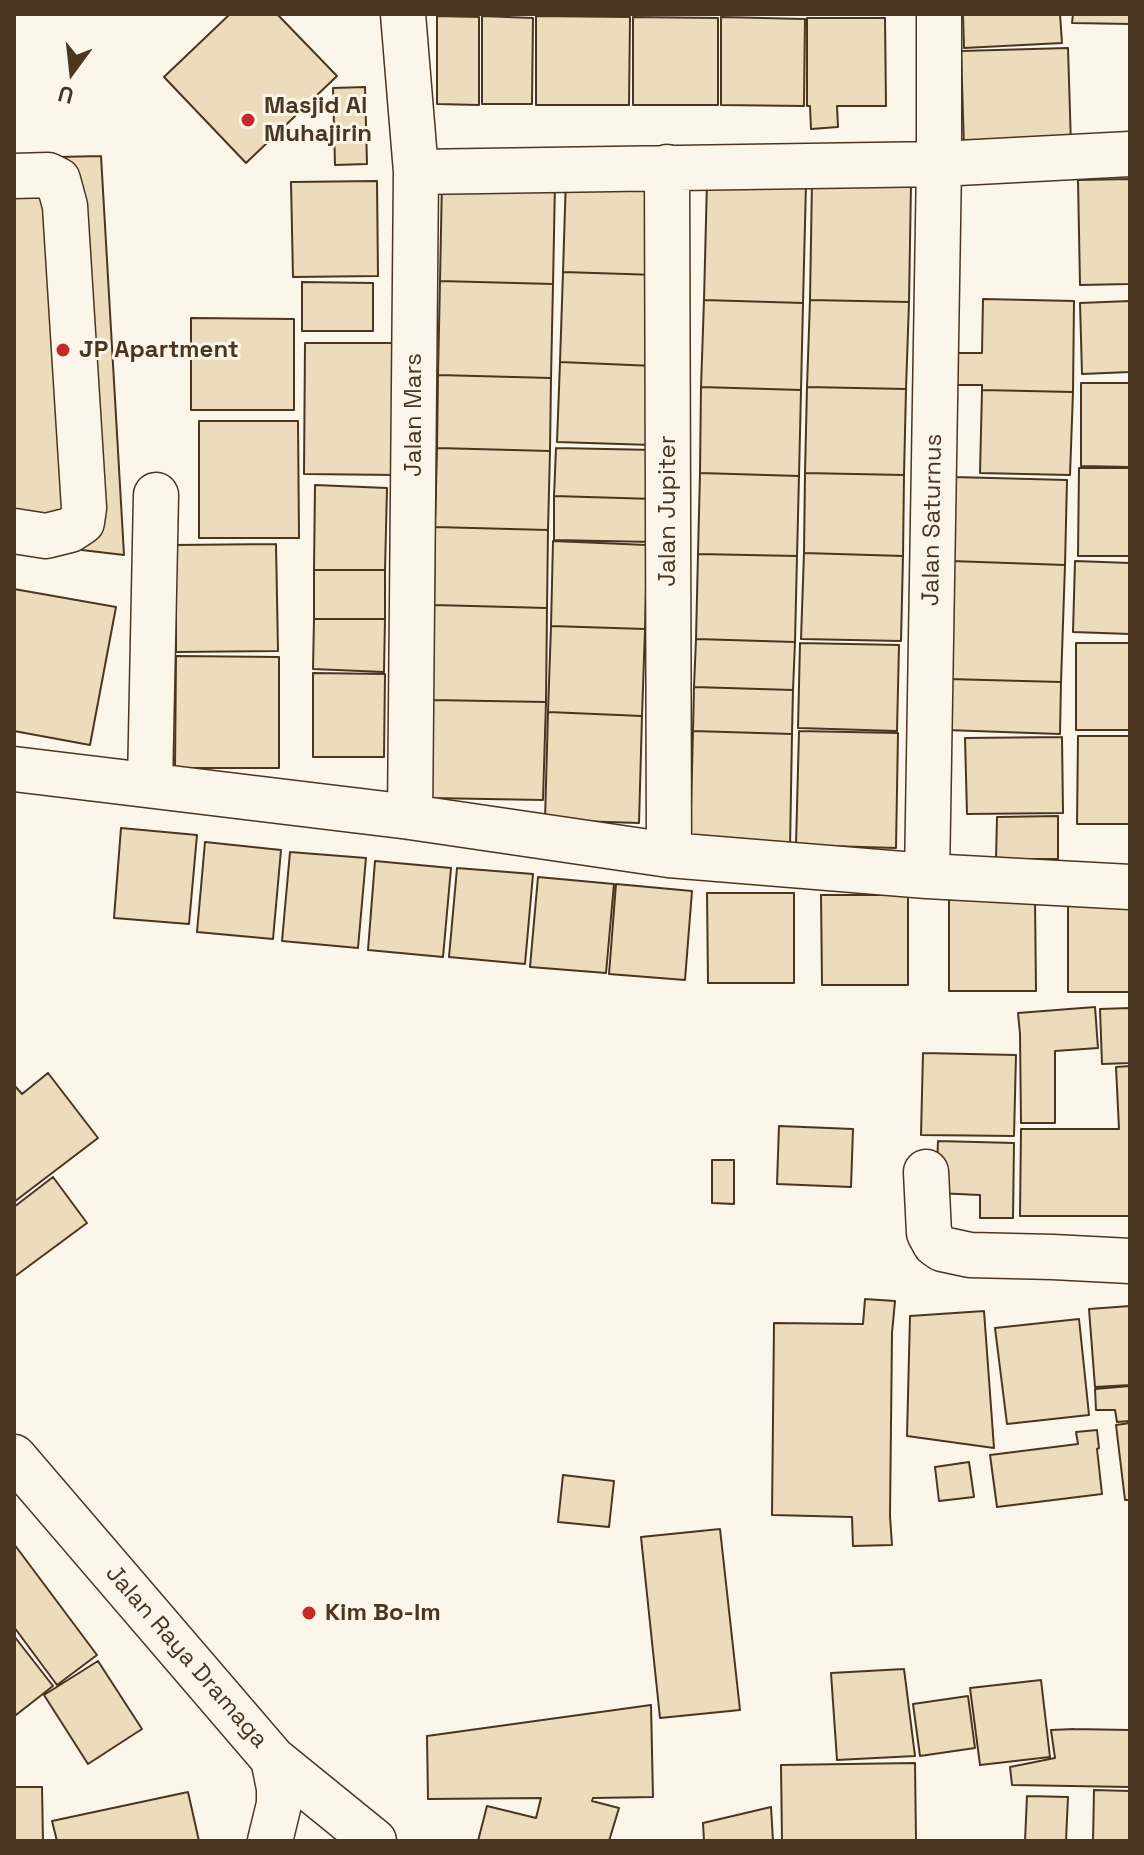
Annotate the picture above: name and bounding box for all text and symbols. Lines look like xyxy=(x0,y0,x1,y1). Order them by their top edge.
north arrow xyxy=(32,32,112,112)
text: U xyxy=(55,80,77,111)
place label: Masjid Al Muhajirin xyxy=(264,92,372,148)
marker: Masjid Al Muhajirin xyxy=(239,111,257,129)
place label: JP Apartment xyxy=(79,336,239,364)
marker: JP Apartment xyxy=(54,341,72,359)
street label: Jalan Mars xyxy=(400,353,428,477)
street label: Jalan Saturnus xyxy=(917,434,949,606)
street label: Jalan Jupiter xyxy=(654,435,682,587)
street label: Jalan Raya Dramaga xyxy=(99,1560,273,1754)
place label: Kim Bo-Im xyxy=(325,1599,441,1627)
marker: Kim Bo-Im xyxy=(300,1604,318,1622)

